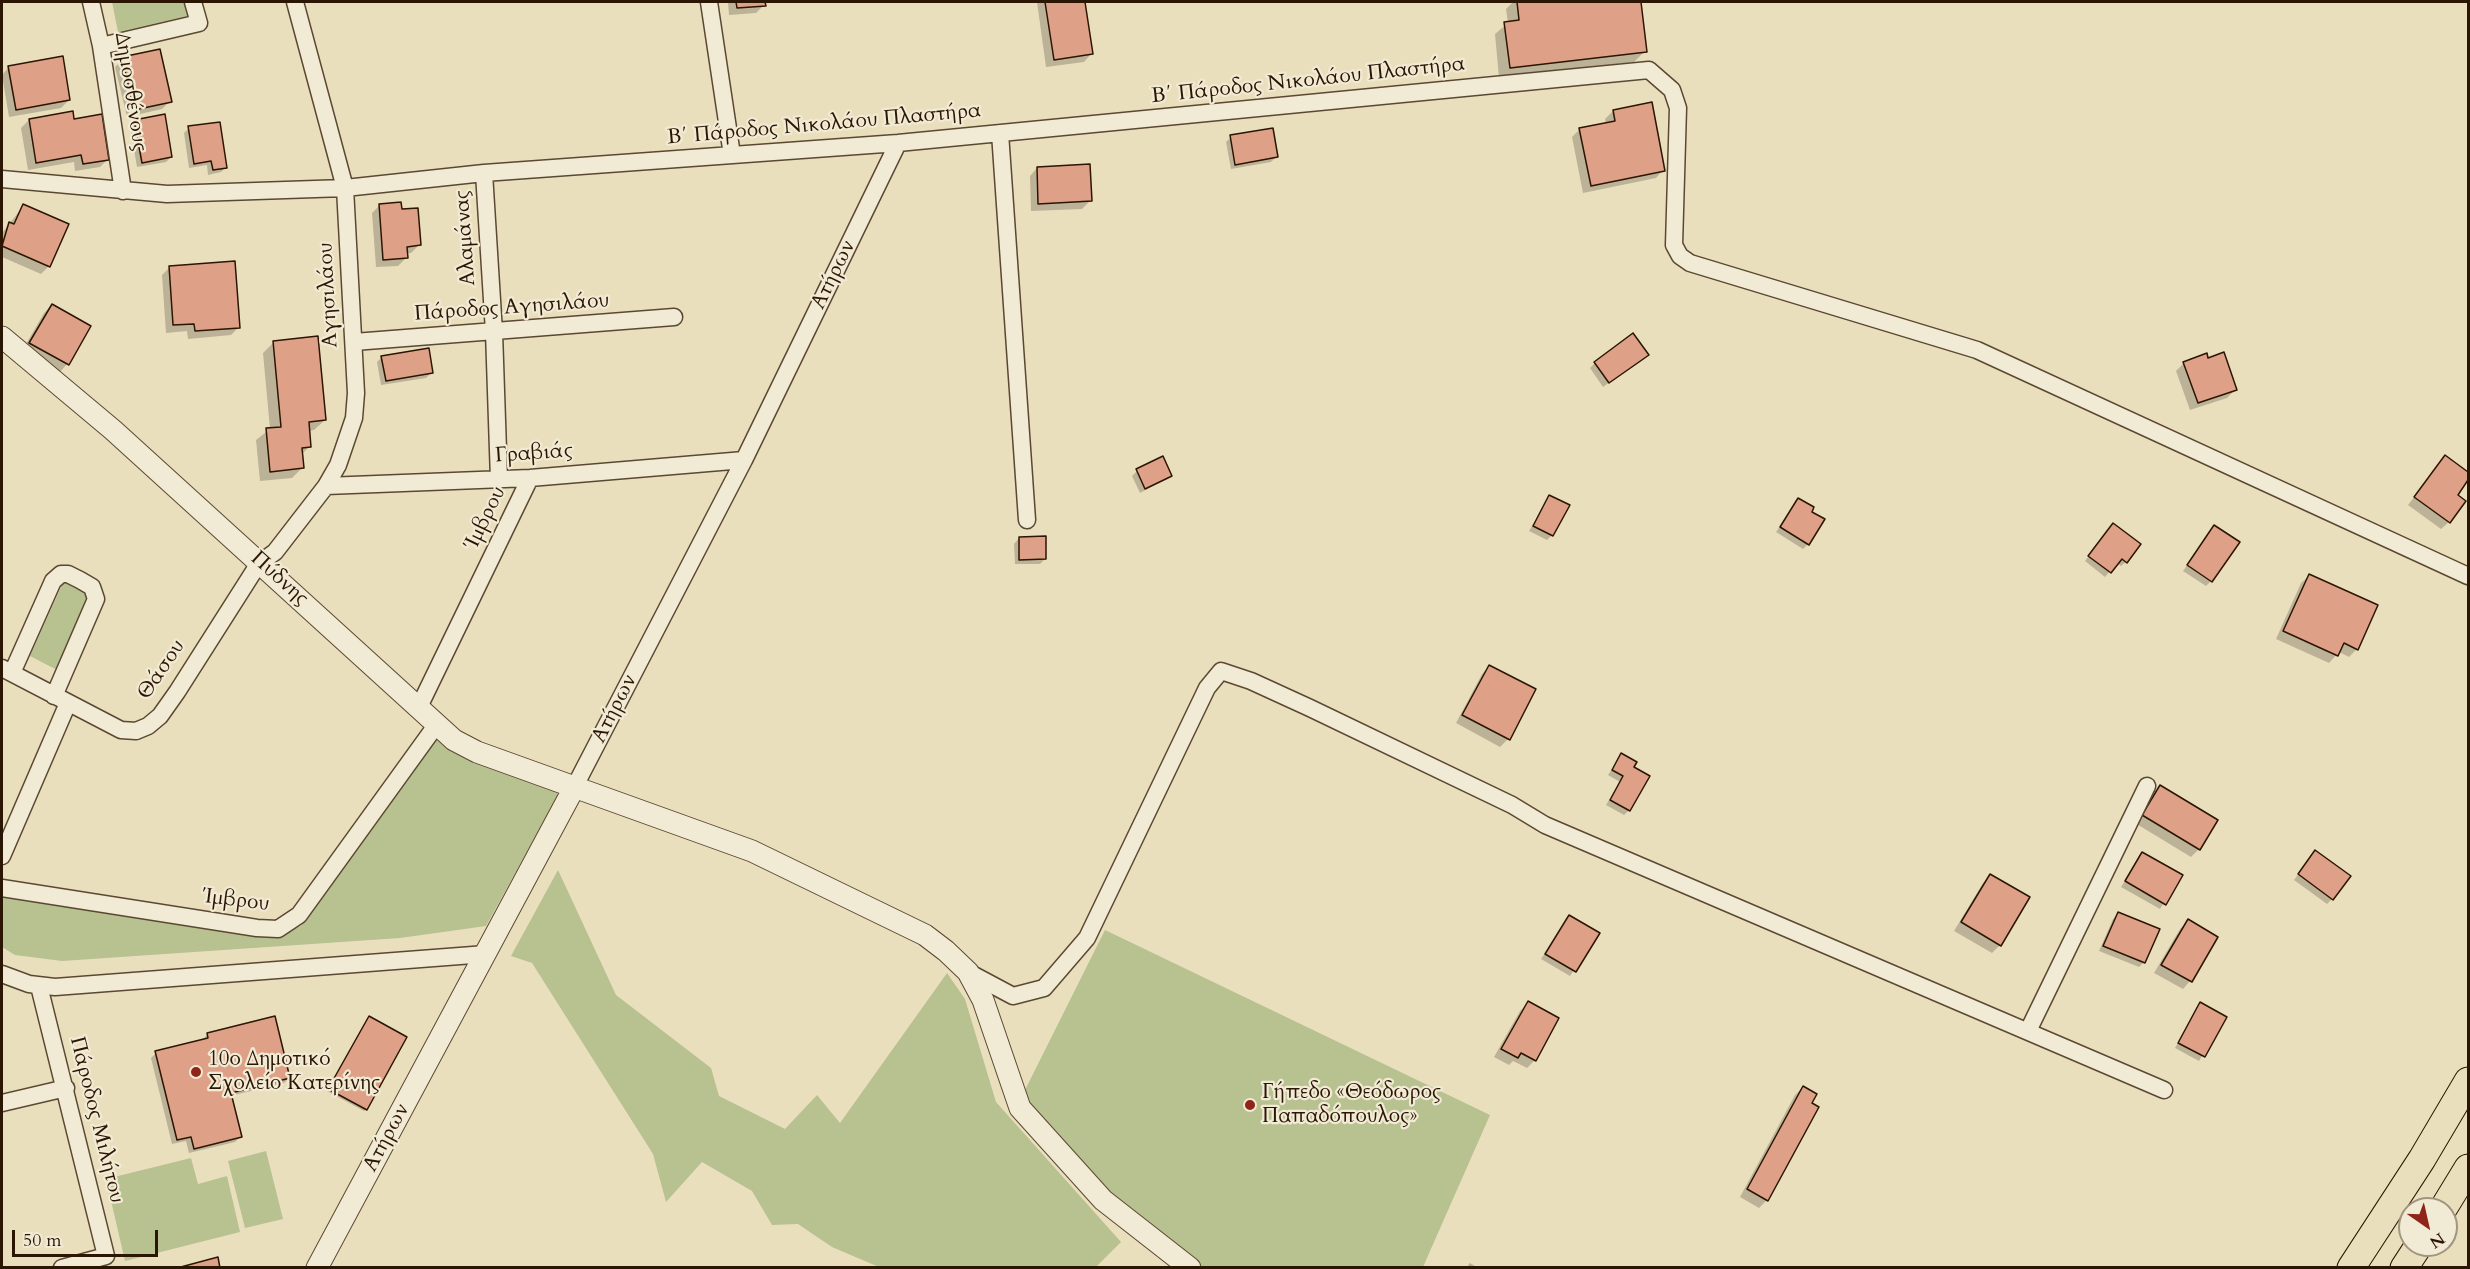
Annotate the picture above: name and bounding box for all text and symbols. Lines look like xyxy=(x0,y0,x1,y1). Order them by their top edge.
street label: Δημοσθένους xyxy=(108,31,152,153)
street label: Β΄ Πάροδος Νικολάου Πλαστήρα xyxy=(1150,52,1466,110)
street label: Β΄ Πάροδος Νικολάου Πλαστήρα xyxy=(666,99,982,151)
street label: Αλαμάνας xyxy=(450,189,482,287)
street label: Ατήρων xyxy=(807,236,861,314)
street label: Αγησιλάου xyxy=(314,242,344,348)
street label: Πάροδος Αγησιλάου xyxy=(414,289,610,327)
street label: Γραβιάς xyxy=(494,439,574,469)
street label: Ίμβρου xyxy=(460,482,512,554)
street label: Πύδνης xyxy=(245,547,313,611)
street label: Θάσου xyxy=(133,635,191,705)
street label: Ατήρων xyxy=(587,671,643,747)
street label: Ίμβρου xyxy=(201,884,271,918)
street label: Πάροδος Μιλήτου xyxy=(63,1034,129,1206)
place label: 10ο Δημοτικό Σχολείο Κατερίνης xyxy=(208,1047,380,1097)
marker: 10ο Δημοτικό Σχολείο Κατερίνης xyxy=(189,1065,203,1079)
place label: Γήπεδο «Θεόδωρος Παπαδόπουλος» xyxy=(1262,1080,1441,1130)
marker: Γήπεδο «Θεόδωρος Παπαδόπουλος» xyxy=(1243,1098,1257,1112)
street label: Ατήρων xyxy=(359,1100,415,1176)
north arrow xyxy=(2398,1197,2458,1257)
scale bar xyxy=(15,1218,160,1256)
text: N xyxy=(2425,1227,2449,1253)
text: 50 m xyxy=(23,1228,62,1253)

